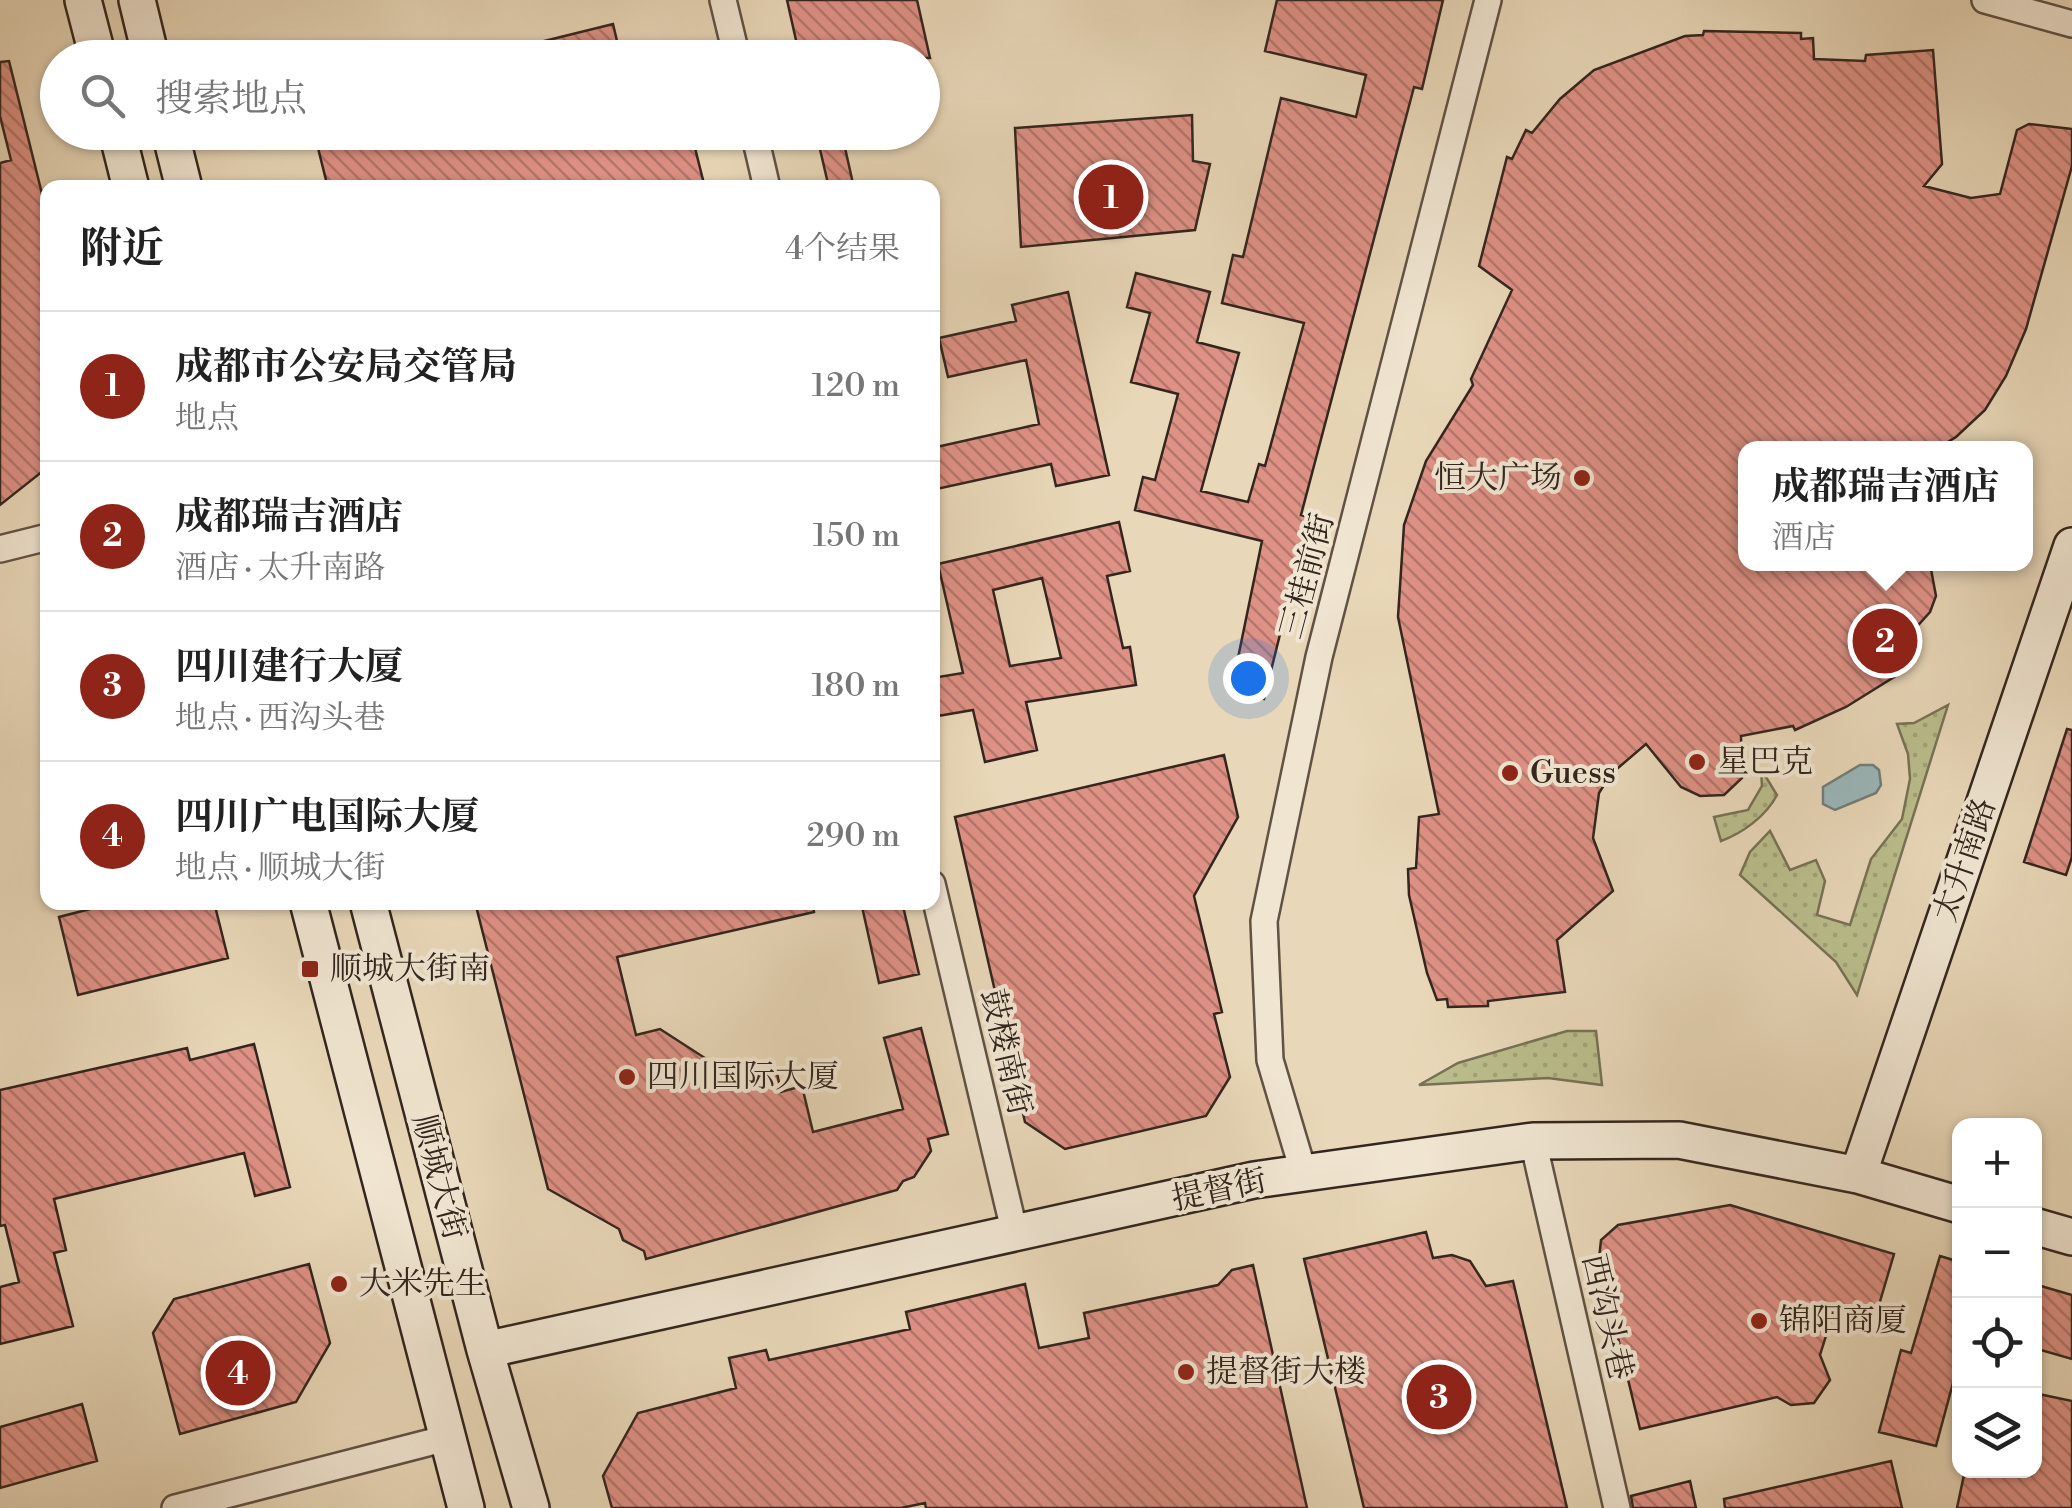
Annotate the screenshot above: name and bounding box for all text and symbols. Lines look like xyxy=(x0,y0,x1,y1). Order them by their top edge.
search box xyxy=(40,40,940,150)
icon: search xyxy=(75,68,130,123)
text: 搜索地点 xyxy=(155,76,307,123)
pin: 1 xyxy=(1078,160,1144,234)
text: 附近 xyxy=(80,223,164,276)
text: 4个结果 xyxy=(785,229,900,269)
text: 成都市公安局交管局 xyxy=(175,344,517,391)
text: 1 xyxy=(105,366,120,406)
text: 120 m xyxy=(811,366,900,406)
text: 地点 xyxy=(175,398,239,438)
popup xyxy=(1738,441,2033,571)
place label: 恒大广场 xyxy=(1434,458,1562,498)
text: 成都瑞吉酒店 xyxy=(1771,464,2000,511)
marker: 恒大广场 xyxy=(1571,467,1593,489)
text: 成都瑞吉酒店 xyxy=(175,494,403,541)
street label: 三桂前街 xyxy=(1271,509,1343,643)
text: 2 xyxy=(102,516,123,556)
text: 150 m xyxy=(813,516,900,556)
text: 酒店 xyxy=(1771,518,1836,558)
text: 酒店 · 太升南路 xyxy=(175,548,386,588)
pin: 2 xyxy=(1852,604,1918,678)
text: 四川建行大厦 xyxy=(175,644,403,691)
your location xyxy=(1223,653,1274,704)
text: 3 xyxy=(103,666,122,706)
text: 180 m xyxy=(811,666,900,706)
text: 地点 · 西沟头巷 xyxy=(175,698,386,738)
place label: 星巴克 xyxy=(1717,742,1813,782)
marker: 星巴克 xyxy=(1686,751,1708,773)
place label: Guess xyxy=(1530,753,1616,793)
marker: Guess xyxy=(1499,762,1521,784)
street label: 太升南路 xyxy=(1925,793,2005,927)
text: 四川广电国际大厦 xyxy=(175,794,479,841)
text: 4 xyxy=(102,816,123,856)
text: 290 m xyxy=(807,816,900,856)
text: 地点 · 顺城大街 xyxy=(175,848,386,888)
place label: 顺城大街南 xyxy=(330,949,490,989)
marker: 顺城大街南 xyxy=(299,958,321,980)
street label: 鼓楼南街 xyxy=(972,985,1040,1119)
place label: 四川国际大厦 xyxy=(647,1057,839,1097)
marker: 四川国际大厦 xyxy=(616,1066,638,1088)
street label: 顺城大街 xyxy=(403,1110,475,1244)
map controls xyxy=(1952,1118,2042,1478)
button: + xyxy=(1952,1118,2042,1208)
street label: 提督街 xyxy=(1168,1160,1270,1220)
button: − xyxy=(1952,1208,2042,1298)
street label: 西沟头巷 xyxy=(1573,1250,1641,1384)
place label: 大米先生 xyxy=(359,1264,487,1304)
marker: 大米先生 xyxy=(328,1273,350,1295)
button: locate xyxy=(1952,1298,2042,1388)
place label: 锦阳商厦 xyxy=(1779,1301,1907,1341)
marker: 锦阳商厦 xyxy=(1748,1310,1770,1332)
pin: 4 xyxy=(206,1336,270,1410)
place label: 提督街大楼 xyxy=(1206,1352,1366,1392)
pin: 3 xyxy=(1406,1360,1472,1434)
marker: 提督街大楼 xyxy=(1175,1361,1197,1383)
button: layers xyxy=(1952,1388,2042,1478)

